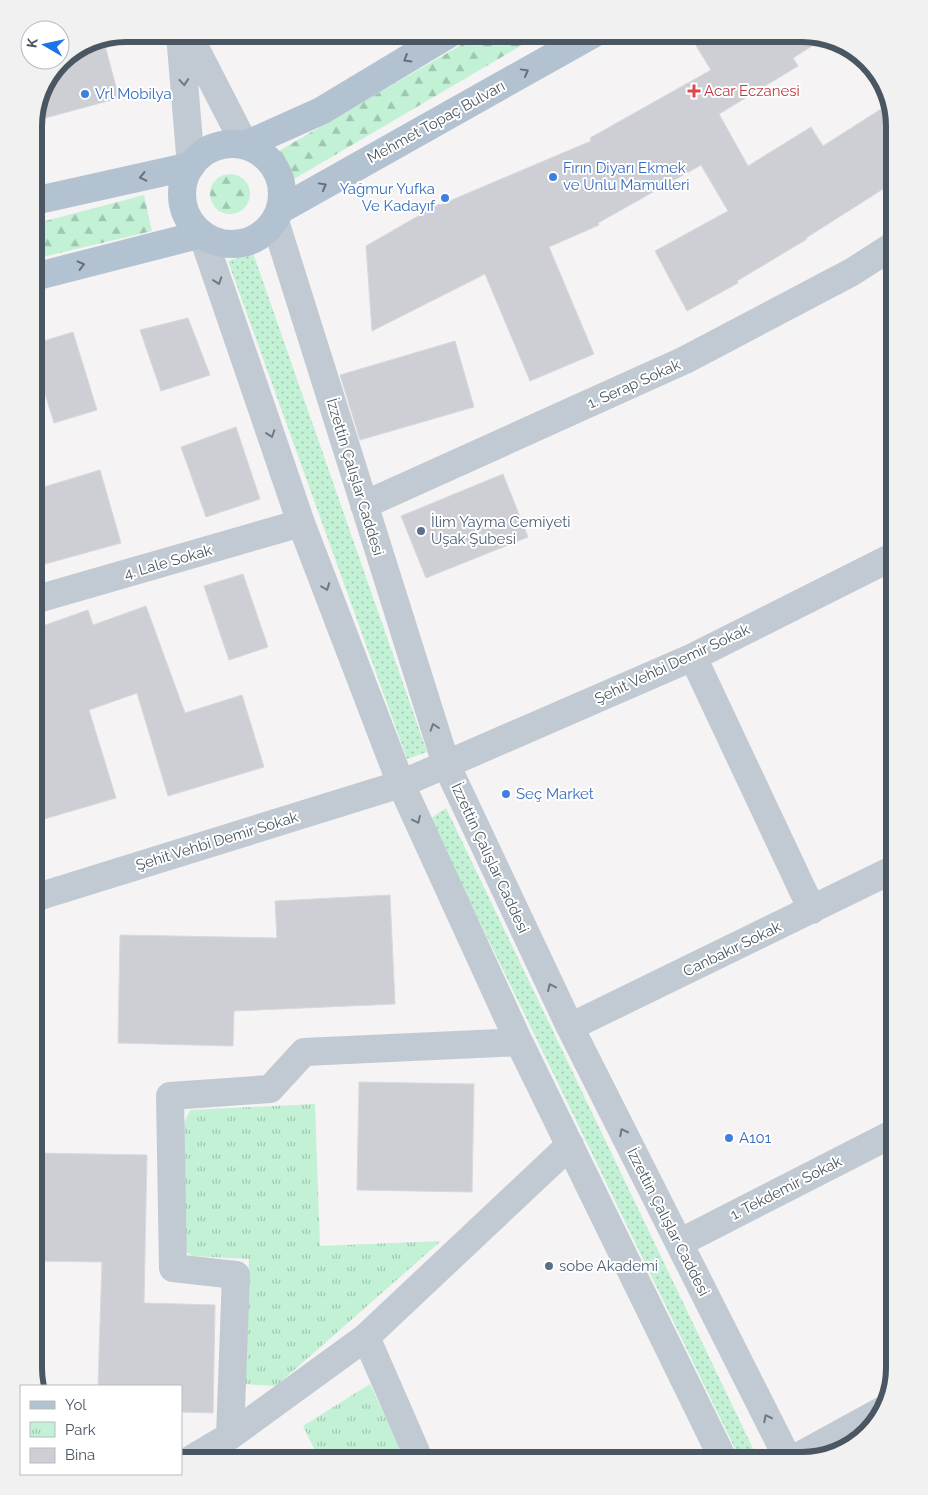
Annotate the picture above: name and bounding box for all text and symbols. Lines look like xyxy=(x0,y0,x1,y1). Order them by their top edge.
north arrow xyxy=(20,20,70,70)
text: K xyxy=(24,36,41,49)
one-way arrow xyxy=(403,52,412,62)
one-way arrow xyxy=(520,68,529,78)
street label: Mehmet Topaç Bulvarı xyxy=(364,77,508,167)
one-way arrow xyxy=(178,79,189,87)
place label: Acar Eczanesi xyxy=(704,82,800,100)
place label: Vrl Mobilya xyxy=(95,85,172,103)
marker: Acar Eczanesi xyxy=(688,85,700,97)
marker: Vrl Mobilya xyxy=(79,88,91,100)
place label: Fırın Diyarı Ekmek ve Unlu Mamulleri xyxy=(563,159,690,194)
one-way arrow xyxy=(139,171,147,182)
marker: Fırın Diyarı Ekmek ve Unlu Mamulleri xyxy=(547,171,559,183)
place label: Yağmur Yufka Ve Kadayıf xyxy=(339,180,436,215)
one-way arrow xyxy=(317,182,326,192)
marker: Yağmur Yufka Ve Kadayıf xyxy=(439,192,451,204)
one-way arrow xyxy=(77,260,86,271)
one-way arrow xyxy=(212,276,222,284)
street label: 1. Serap Sokak xyxy=(585,356,683,412)
street label: İzzettin Çalışlar Caddesi xyxy=(322,396,388,558)
one-way arrow xyxy=(265,430,275,438)
place label: İlim Yayma Cemiyeti Uşak Şubesi xyxy=(431,512,570,548)
marker: İlim Yayma Cemiyeti Uşak Şubesi xyxy=(415,525,427,537)
street label: 4. Lale Sokak xyxy=(122,541,214,583)
one-way arrow xyxy=(320,582,330,591)
street label: Şehit Vehbi Demir Sokak xyxy=(592,620,752,708)
one-way arrow xyxy=(430,723,440,731)
street label: İzzettin Çalışlar Caddesi xyxy=(447,780,534,936)
place label: Seç Market xyxy=(516,785,594,803)
marker: Seç Market xyxy=(500,788,512,800)
street label: Şehit Vehbi Demir Sokak xyxy=(134,808,300,874)
one-way arrow xyxy=(411,815,422,824)
street label: Canbakır Sokak xyxy=(680,918,784,980)
one-way arrow xyxy=(546,983,557,992)
one-way arrow xyxy=(619,1129,629,1138)
place label: A101 xyxy=(739,1129,772,1147)
marker: A101 xyxy=(723,1132,735,1144)
street label: İzzettin Çalışlar Caddesi xyxy=(623,1145,714,1299)
street label: 1. Tekdemir Sokak xyxy=(727,1152,845,1224)
place label: sobe Akademi xyxy=(559,1257,658,1275)
marker: sobe Akademi xyxy=(543,1260,555,1272)
legend xyxy=(20,1385,182,1475)
text: Yol xyxy=(65,1396,87,1414)
one-way arrow xyxy=(763,1414,773,1423)
text: Park xyxy=(65,1421,96,1439)
text: Bina xyxy=(65,1446,95,1464)

